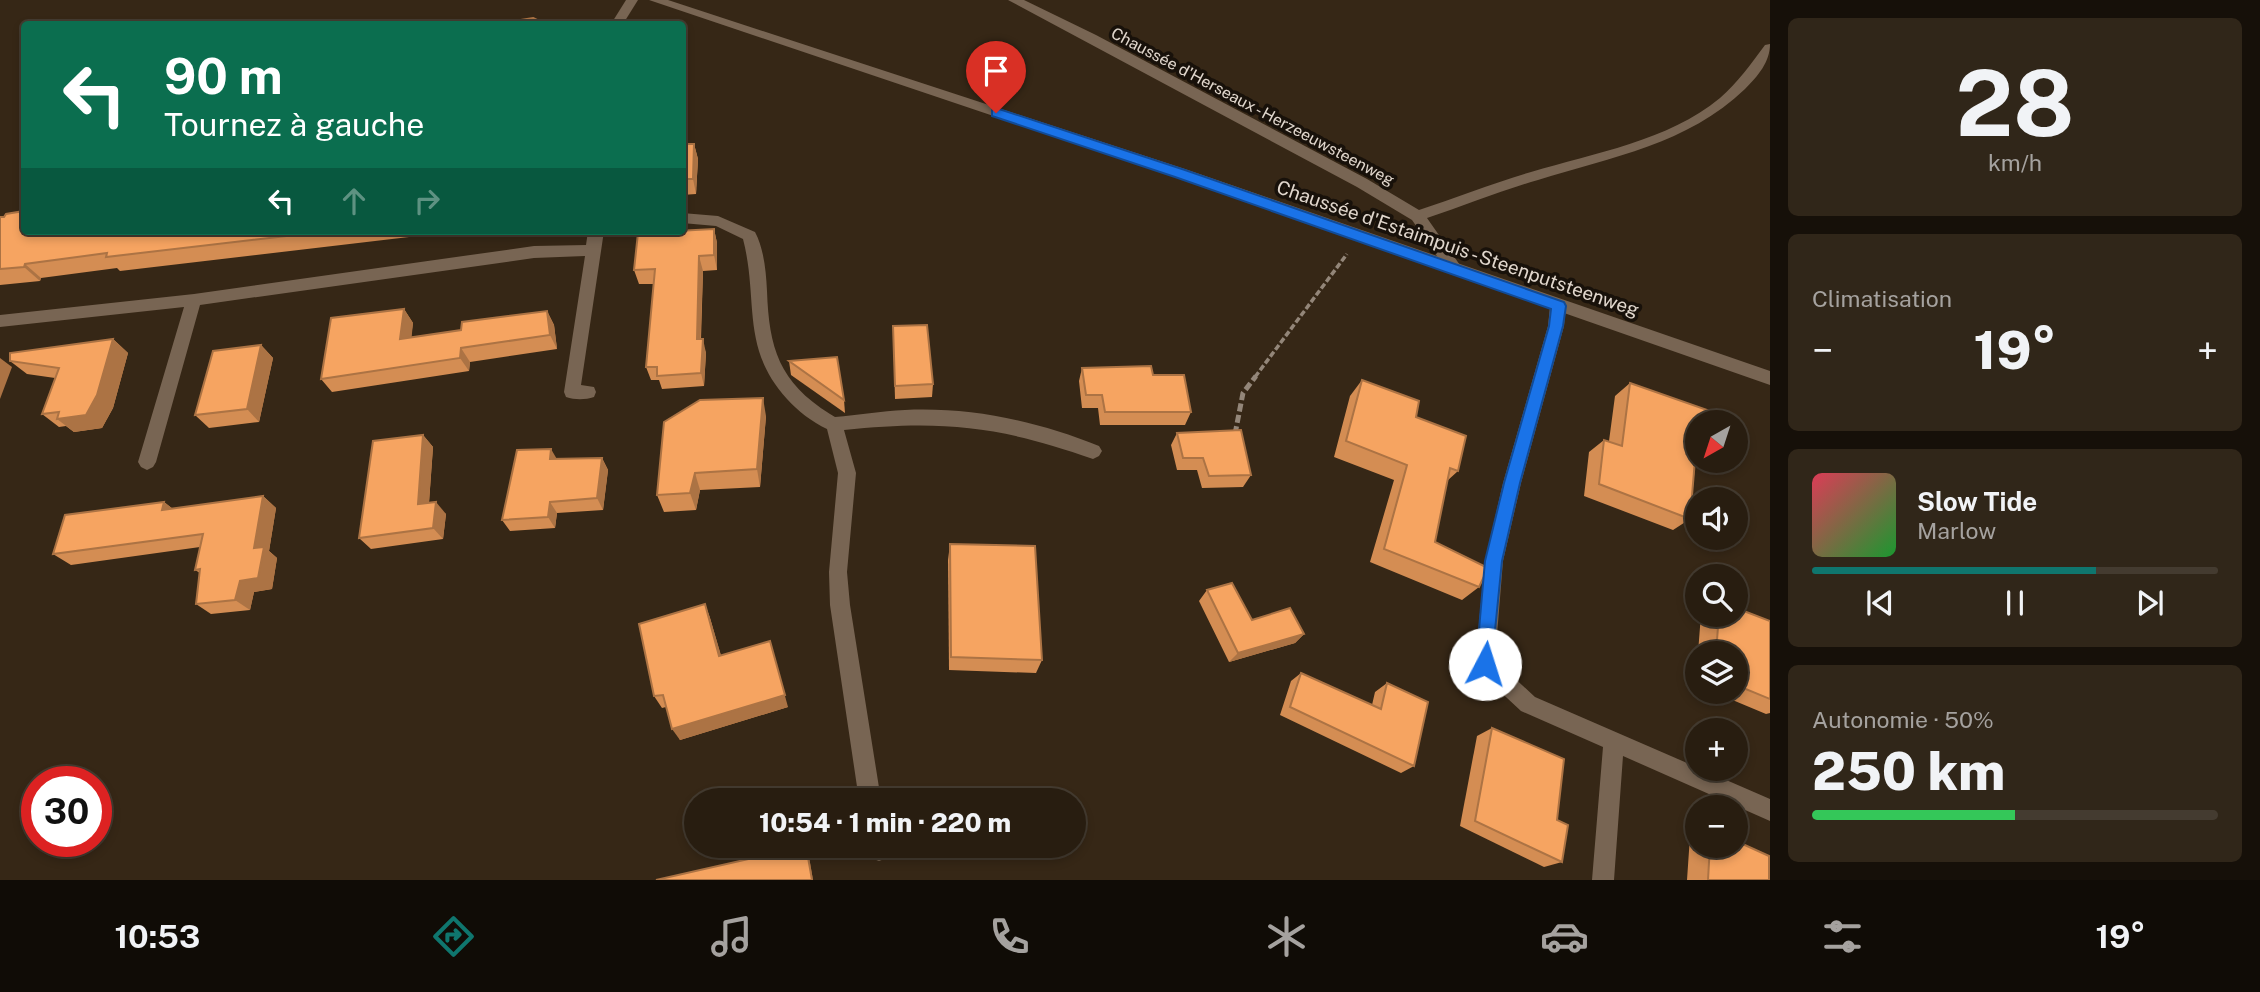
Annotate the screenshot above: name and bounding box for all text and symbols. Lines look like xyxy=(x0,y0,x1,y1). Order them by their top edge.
street label: Chaussée d'Herseaux - Herzeeuwsteenweg xyxy=(1108,23,1398,189)
pin xyxy=(966,41,1026,113)
text: 90 m xyxy=(164,47,283,105)
icon: left xyxy=(49,49,140,140)
text: 28 xyxy=(1956,50,2074,156)
icon: arrive xyxy=(977,52,1015,90)
text: Tournez à gauche xyxy=(164,106,424,143)
text: km/h xyxy=(1988,149,2042,176)
street label: Chaussée d'Estaimpuis - Steenputsteenweg xyxy=(1274,175,1642,321)
icon: left xyxy=(262,182,300,220)
icon: ahead xyxy=(335,182,373,220)
icon: right xyxy=(408,182,446,220)
text: Climatisation xyxy=(1812,285,1952,312)
text: 19° xyxy=(1974,320,2056,381)
text: − xyxy=(1812,328,1833,373)
text: + xyxy=(2197,328,2218,373)
north arrow xyxy=(1685,410,1748,472)
map controls xyxy=(1685,410,1748,858)
text: Slow Tide xyxy=(1917,486,2037,517)
button: sound xyxy=(1685,487,1748,550)
text: Marlow xyxy=(1917,517,1996,544)
button: search xyxy=(1685,564,1748,627)
icon: previous xyxy=(1861,584,1899,622)
icon: pause xyxy=(1996,584,2034,622)
icon: next xyxy=(2131,584,2169,622)
position arrow xyxy=(1448,627,1522,701)
button: layers xyxy=(1685,641,1748,704)
text: Autonomie · 50% xyxy=(1812,706,1994,733)
button: + xyxy=(1685,718,1748,781)
text: 250 km xyxy=(1812,741,2005,802)
speed limit sign: 30 xyxy=(21,766,112,857)
button: − xyxy=(1685,795,1748,858)
text: 10:54 · 1 min · 220 m xyxy=(759,807,1011,838)
icon: directions xyxy=(429,912,478,961)
icon: music xyxy=(707,912,756,961)
icon: phone xyxy=(985,912,1034,961)
icon: climate xyxy=(1262,912,1311,961)
icon: car xyxy=(1540,912,1589,961)
icon: filters xyxy=(1818,912,1867,961)
text: 10:53 xyxy=(114,918,200,955)
text: 19° xyxy=(2096,918,2146,955)

